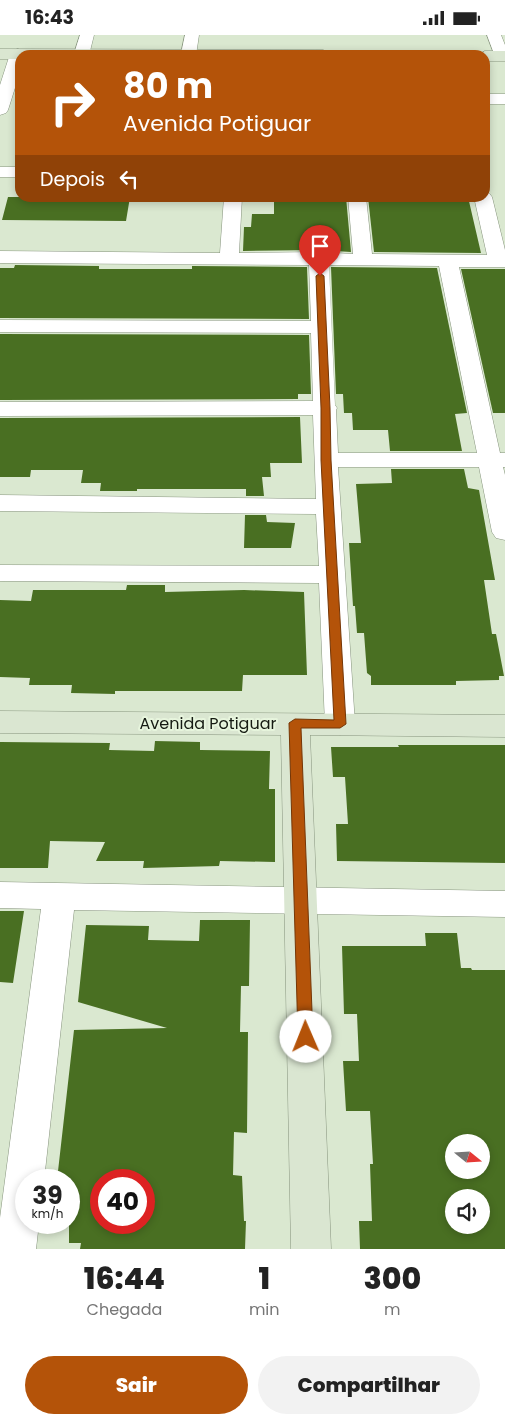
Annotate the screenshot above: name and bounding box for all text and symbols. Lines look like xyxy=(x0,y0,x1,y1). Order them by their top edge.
text: 16:43 xyxy=(25,4,74,31)
text: 80 m xyxy=(123,61,213,110)
icon: right xyxy=(40,70,105,135)
text: Avenida Potiguar xyxy=(123,108,311,139)
icon: left xyxy=(115,165,143,193)
text: Depois xyxy=(40,166,105,193)
pin xyxy=(299,225,341,276)
icon: arrive xyxy=(306,232,334,260)
street label: Avenida Potiguar xyxy=(140,712,276,735)
position arrow xyxy=(279,1010,331,1062)
north arrow xyxy=(445,1134,490,1179)
map controls xyxy=(445,1134,490,1234)
speed limit sign: 40 xyxy=(90,1169,155,1234)
text: 39 xyxy=(32,1178,63,1213)
button: sound xyxy=(445,1189,490,1234)
text: km/h xyxy=(32,1205,63,1222)
text: 16:44 xyxy=(84,1257,165,1300)
text: 1 xyxy=(258,1257,270,1300)
text: 300 xyxy=(363,1257,421,1300)
text: Chegada xyxy=(87,1298,162,1321)
text: min xyxy=(249,1298,280,1321)
text: m xyxy=(384,1298,400,1321)
button: Sair xyxy=(25,1356,248,1414)
button: Compartilhar xyxy=(258,1356,480,1414)

